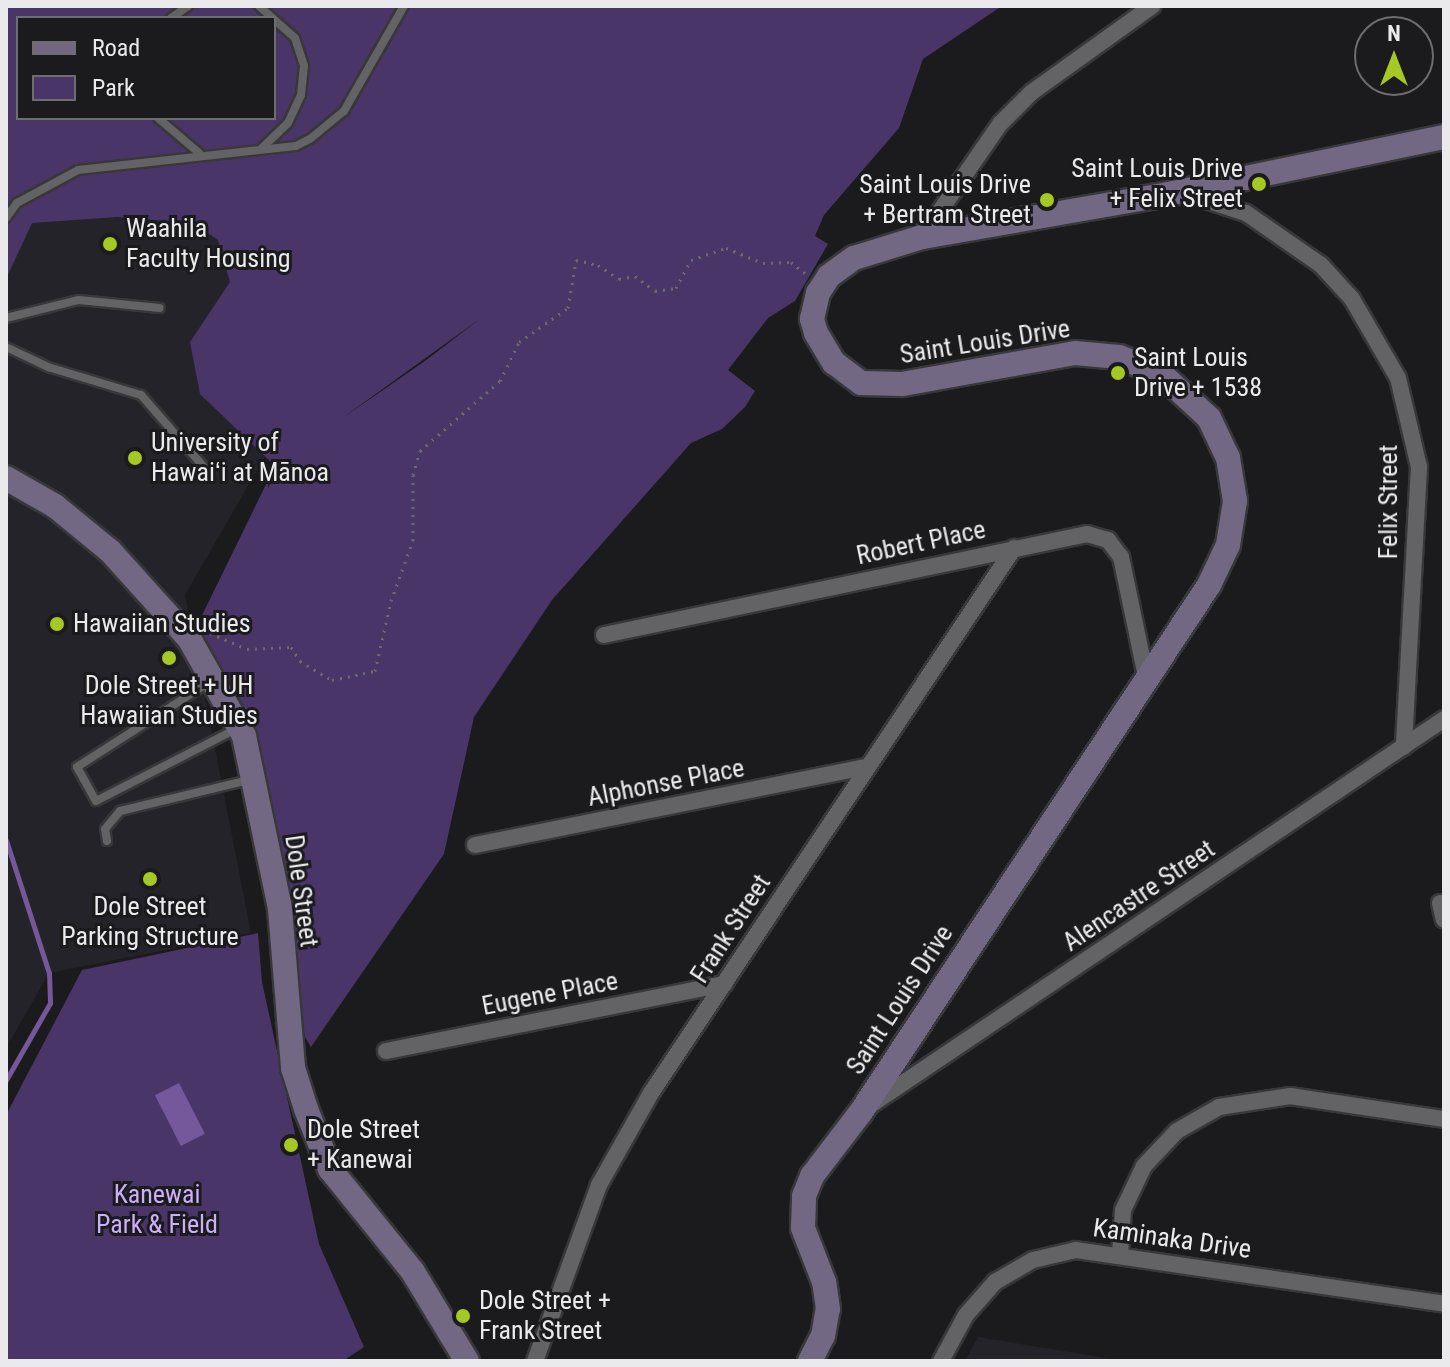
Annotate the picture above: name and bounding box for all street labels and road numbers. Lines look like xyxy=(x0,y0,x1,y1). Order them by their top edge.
street label: Saint Louis Drive xyxy=(898,313,1072,371)
street label: Felix Street xyxy=(1373,445,1405,559)
street label: Robert Place xyxy=(854,514,988,572)
street label: Alphonse Place xyxy=(585,753,747,813)
street label: Dole Street xyxy=(278,833,324,949)
street label: Alencastre Street xyxy=(1057,834,1221,958)
street label: Frank Street xyxy=(684,869,778,989)
street label: Saint Louis Drive xyxy=(840,919,960,1081)
street label: Eugene Place xyxy=(479,966,621,1022)
street label: Kaminaka Drive xyxy=(1091,1212,1253,1266)

